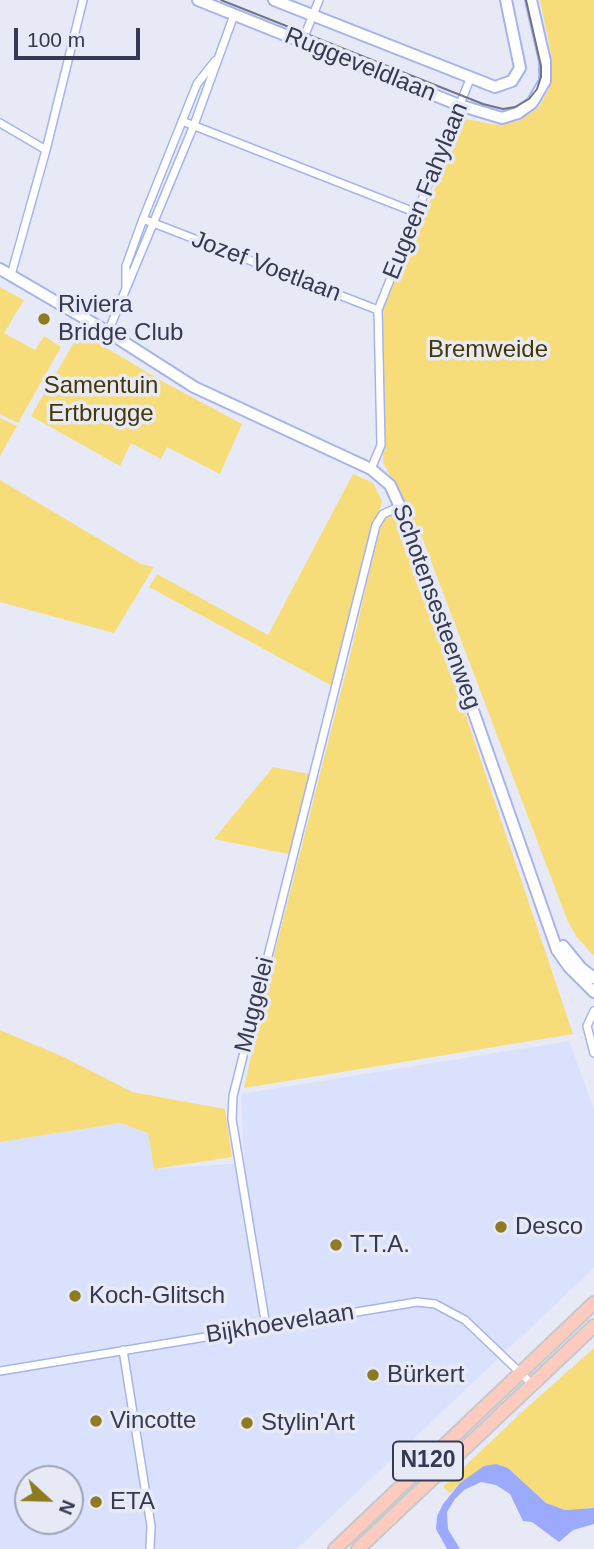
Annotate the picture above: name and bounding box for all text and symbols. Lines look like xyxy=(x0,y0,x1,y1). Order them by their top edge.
scale bar xyxy=(18,14,144,58)
street label: Ruggeveldlaan xyxy=(280,22,440,108)
text: 100 m xyxy=(27,28,85,51)
street label: Eugeen Fahylaan xyxy=(377,98,475,284)
street label: Jozef Voetlaan xyxy=(187,225,345,309)
place label: Riviera Bridge Club xyxy=(58,291,183,347)
marker: Riviera Bridge Club xyxy=(36,311,52,327)
park label: Bremweide xyxy=(428,336,548,364)
park label: Samentuin Ertbrugge xyxy=(44,372,158,428)
street label: Schotensesteenweg xyxy=(386,501,486,713)
street label: Muggelei xyxy=(229,954,281,1056)
place label: Desco xyxy=(515,1213,583,1241)
marker: Desco xyxy=(493,1219,509,1235)
place label: T.T.A. xyxy=(350,1231,410,1259)
marker: T.T.A. xyxy=(328,1237,344,1253)
place label: Koch-Glitsch xyxy=(89,1282,225,1310)
marker: Koch-Glitsch xyxy=(67,1288,83,1304)
street label: Bijkhoevelaan xyxy=(204,1298,356,1350)
place label: Bürkert xyxy=(387,1361,464,1389)
marker: Bürkert xyxy=(365,1367,381,1383)
place label: Vincotte xyxy=(110,1407,196,1435)
place label: Stylin'Art xyxy=(261,1409,355,1437)
marker: Vincotte xyxy=(88,1413,104,1429)
marker: Stylin'Art xyxy=(239,1415,255,1431)
road number: N120 xyxy=(393,1442,463,1480)
north arrow xyxy=(14,1465,84,1535)
place label: ETA xyxy=(110,1488,155,1516)
marker: ETA xyxy=(88,1494,104,1510)
text: N xyxy=(55,1497,79,1518)

